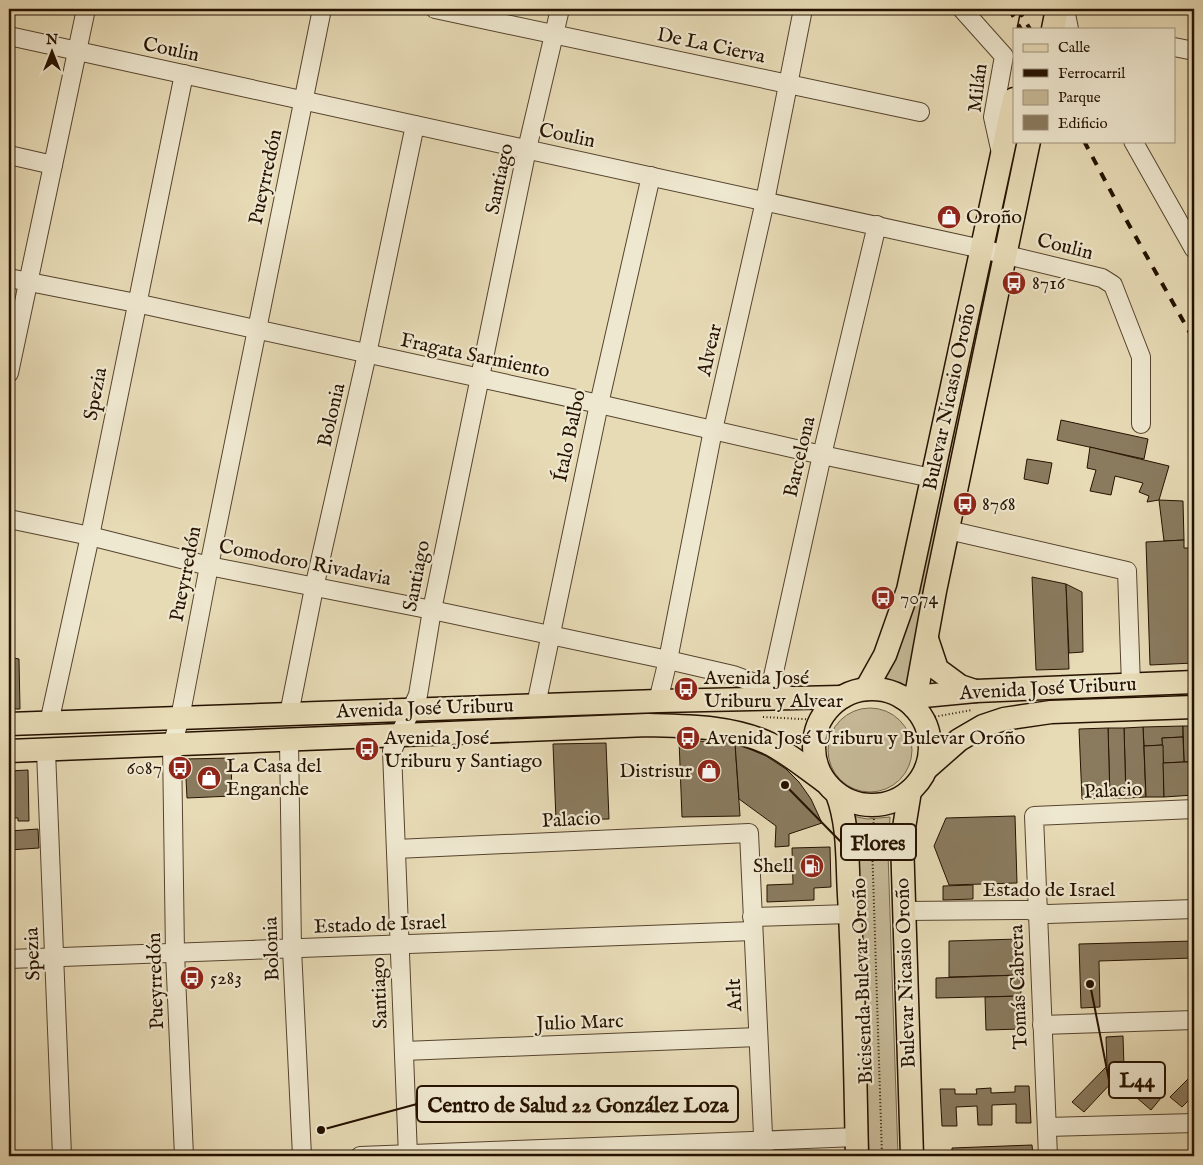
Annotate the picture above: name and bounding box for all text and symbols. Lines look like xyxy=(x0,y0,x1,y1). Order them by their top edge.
street label: De La Cierva xyxy=(654,22,768,70)
north arrow xyxy=(28,28,78,78)
legend xyxy=(1013,28,1176,142)
text: N xyxy=(45,31,58,49)
street label: Coulin xyxy=(141,32,202,68)
text: Calle xyxy=(1058,38,1090,57)
street label: Milán xyxy=(963,62,993,114)
text: Ferrocarril xyxy=(1058,64,1126,83)
text: Parque xyxy=(1058,88,1101,107)
text: Edificio xyxy=(1058,114,1108,133)
street label: Coulin xyxy=(537,118,598,154)
street label: Pueyrredón xyxy=(244,127,288,227)
street label: Santiago xyxy=(480,141,520,217)
shop icon: Oroño xyxy=(936,204,962,230)
place label: Oroño xyxy=(966,205,1022,230)
street label: Coulin xyxy=(1034,228,1096,266)
bus stop icon: 8716 xyxy=(1001,270,1027,296)
place label: 8716 xyxy=(1032,271,1066,296)
street label: Bulevar Nicasio Oroño xyxy=(918,301,982,493)
street label: Alvear xyxy=(692,321,728,379)
street label: Fragata Sarmiento xyxy=(398,328,552,384)
street label: Spezia xyxy=(79,365,113,423)
street label: Bolonia xyxy=(313,380,352,449)
street label: Ítalo Balbo xyxy=(548,388,592,484)
street label: Barcelona xyxy=(779,414,822,500)
bus stop icon: 8768 xyxy=(952,491,978,517)
place label: 8768 xyxy=(982,492,1015,517)
street label: Pueyrredón xyxy=(164,524,208,624)
street label: Comodoro Rivadavia xyxy=(217,534,394,592)
street label: Santiago xyxy=(398,538,436,614)
bus stop icon: 7074 xyxy=(870,585,896,611)
place label: 7074 xyxy=(900,586,938,611)
place label: Avenida José Uriburu y Alvear xyxy=(703,666,844,714)
street label: Avenida José Uriburu xyxy=(958,672,1137,706)
bus stop icon: Avenida José Uriburu y Alvear xyxy=(673,676,699,702)
street label: Avenida José Uriburu xyxy=(335,693,514,725)
bus stop icon: Avenida José Uriburu y Bulevar Oroño xyxy=(675,725,701,751)
place label: Avenida José Uriburu y Santiago xyxy=(383,726,542,774)
place label: Avenida José Uriburu y Bulevar Oroño xyxy=(705,726,1026,751)
bus stop icon: Avenida José Uriburu y Santiago xyxy=(354,736,380,762)
place label: La Casa del Enganche xyxy=(226,754,322,802)
bus stop icon: 6087 xyxy=(167,755,193,781)
place label: 6087 xyxy=(127,756,162,781)
shop icon: Distrisur xyxy=(696,758,722,784)
place label: Distrisur xyxy=(619,759,693,784)
shop icon: La Casa del Enganche xyxy=(196,765,222,791)
street label: Palacio xyxy=(1083,777,1143,805)
street label: Palacio xyxy=(541,806,601,834)
callout: Flores xyxy=(841,824,916,860)
text: Flores xyxy=(851,831,905,858)
fuel station icon: Shell xyxy=(799,853,825,879)
place label: Shell xyxy=(753,854,795,879)
street label: Bicisenda Bulevar Oroño xyxy=(847,877,879,1085)
street label: Bulevar Nicasio Oroño xyxy=(890,877,922,1069)
street label: Estado de Israel xyxy=(983,878,1116,903)
street label: Estado de Israel xyxy=(313,910,447,940)
street label: Bolonia xyxy=(258,916,286,982)
street label: Tomás Cabrera xyxy=(1004,924,1034,1050)
street label: Spezia xyxy=(20,926,46,981)
street label: Pueyrredón xyxy=(142,932,170,1030)
street label: Santiago xyxy=(366,956,394,1029)
bus stop icon: 5283 xyxy=(179,965,205,991)
place label: 5283 xyxy=(210,966,242,991)
street label: Arlt xyxy=(722,978,748,1013)
street label: Julio Marc xyxy=(534,1009,624,1037)
callout: L44 xyxy=(1109,1062,1165,1098)
text: L44 xyxy=(1119,1068,1155,1095)
callout: Centro de Salud 22 González Loza xyxy=(417,1086,738,1122)
text: Centro de Salud 22 González Loza xyxy=(427,1093,730,1120)

